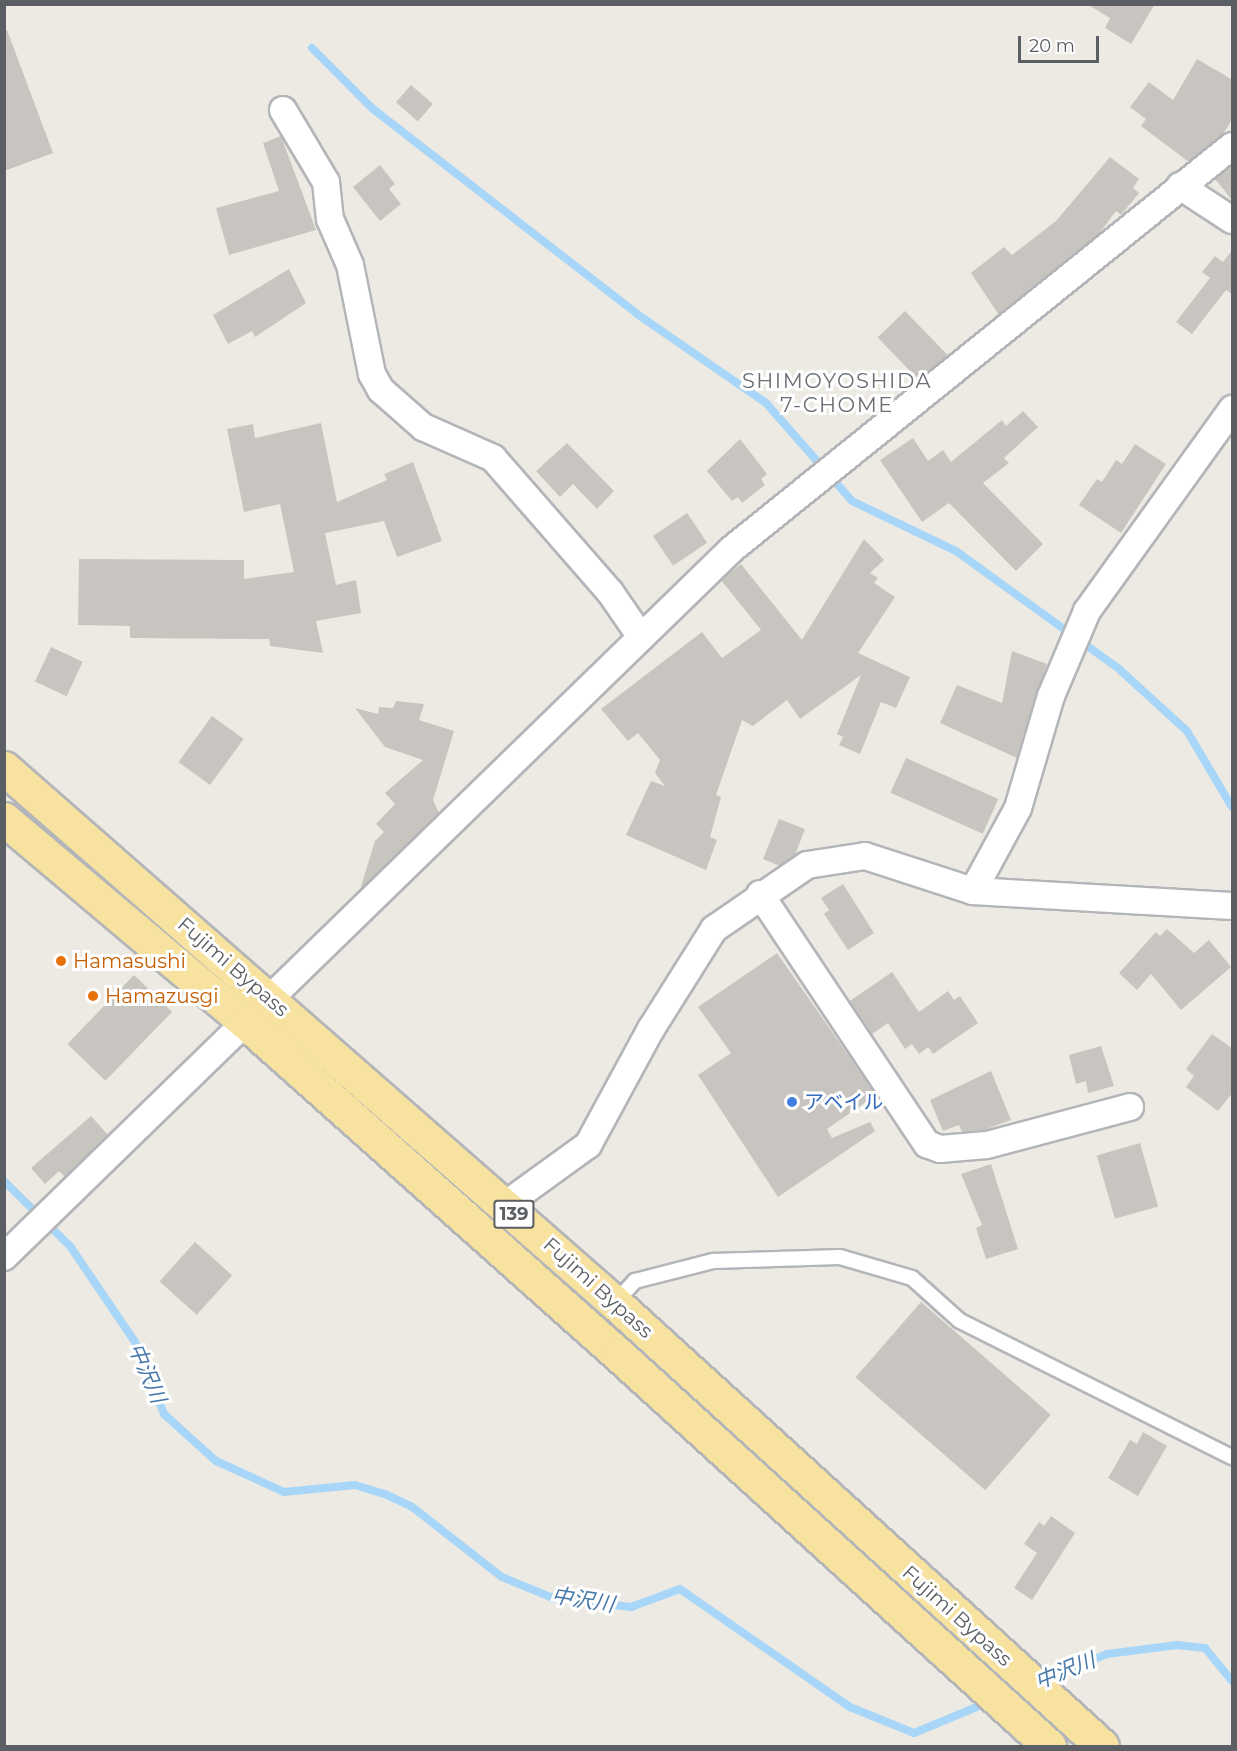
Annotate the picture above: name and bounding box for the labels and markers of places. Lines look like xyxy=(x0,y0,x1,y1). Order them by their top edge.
place label: Hamasushi xyxy=(73,949,186,973)
marker: Hamasushi xyxy=(54,954,68,968)
place label: Hamazusgi xyxy=(105,984,219,1008)
marker: Hamazusgi xyxy=(86,989,100,1003)
place label: アベイル xyxy=(804,1090,884,1114)
marker: アベイル xyxy=(785,1095,799,1109)

